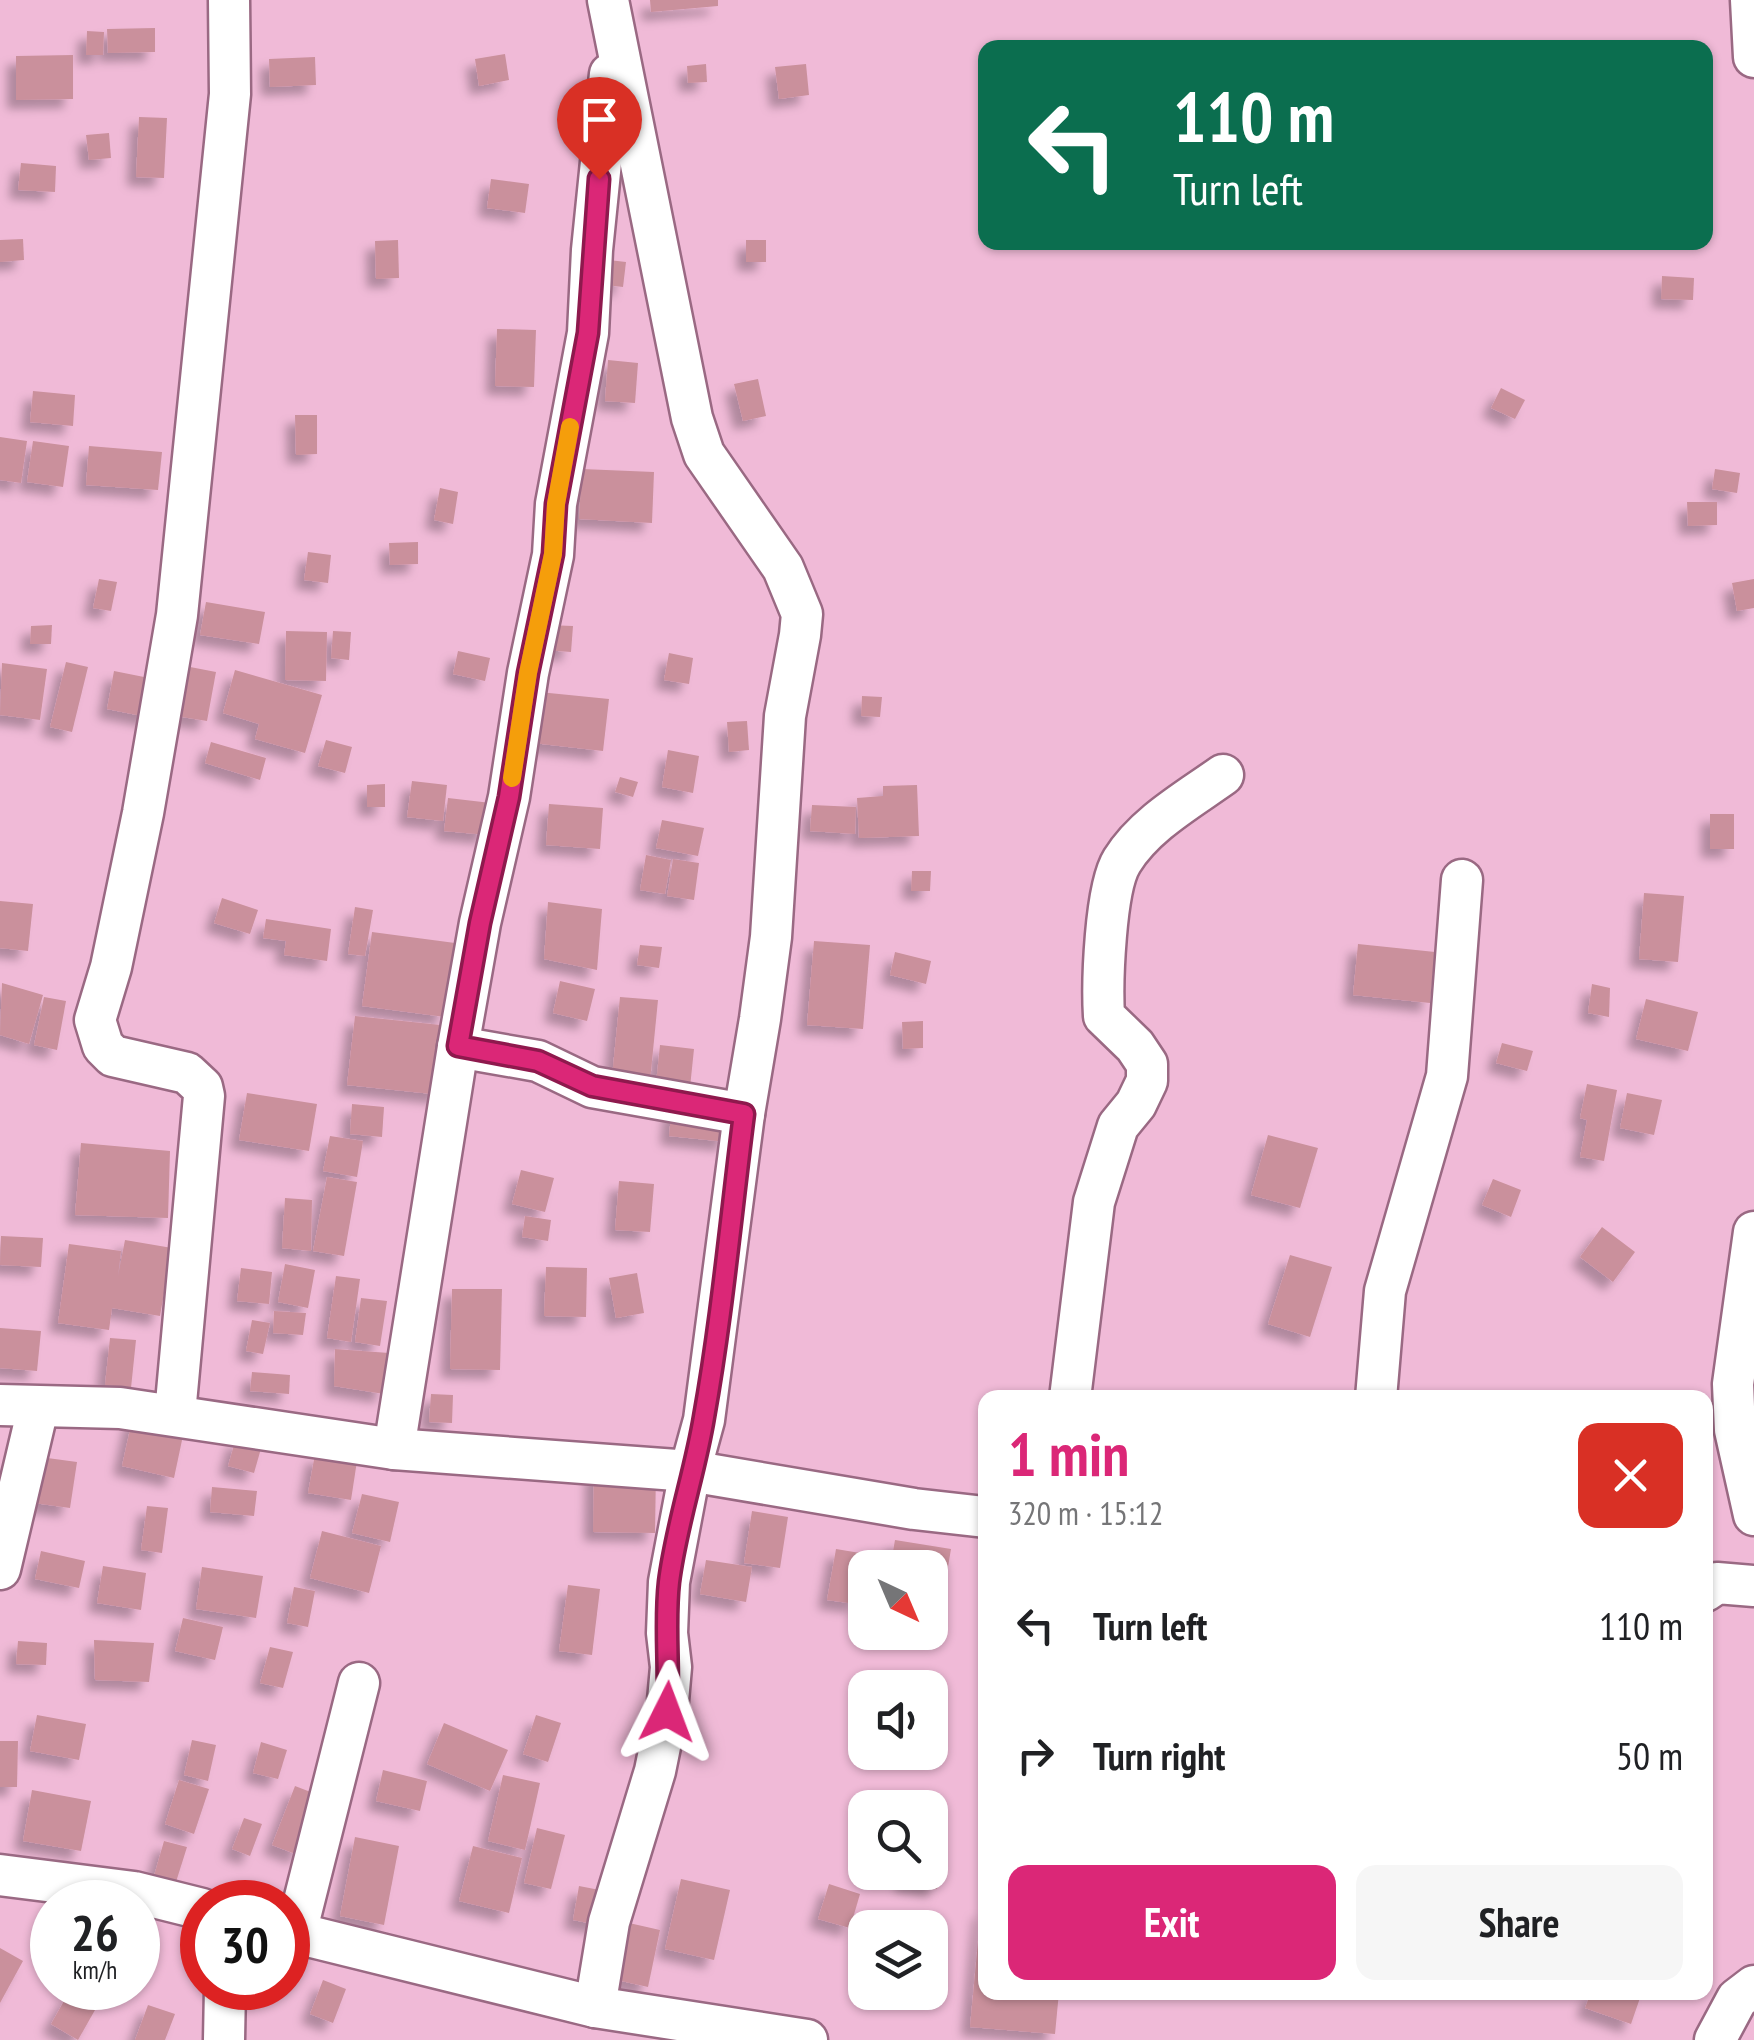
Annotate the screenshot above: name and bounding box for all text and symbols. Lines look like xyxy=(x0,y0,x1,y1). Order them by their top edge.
text: 110 m xyxy=(1173,71,1334,161)
pin xyxy=(557,77,642,180)
icon: left xyxy=(1008,80,1138,210)
icon: arrive xyxy=(572,92,627,147)
text: Turn left xyxy=(1173,159,1303,217)
text: 1 min xyxy=(1008,1415,1129,1493)
button: close xyxy=(1578,1423,1683,1528)
text: 320 m · 15:12 xyxy=(1008,1492,1163,1534)
north arrow xyxy=(848,1550,948,1650)
map controls xyxy=(848,1550,948,2010)
icon: left xyxy=(1008,1598,1063,1653)
text: Turn left xyxy=(1093,1601,1207,1650)
text: 110 m xyxy=(1599,1601,1683,1650)
position arrow xyxy=(615,1660,719,1764)
button: sound xyxy=(848,1670,948,1770)
icon: right xyxy=(1008,1728,1063,1783)
text: Turn right xyxy=(1093,1731,1225,1780)
text: 50 m xyxy=(1616,1731,1683,1780)
button: search xyxy=(848,1790,948,1890)
button: Exit xyxy=(1008,1865,1336,1980)
button: Share xyxy=(1356,1865,1683,1980)
speed limit sign: 30 xyxy=(180,1880,310,2010)
text: 26 xyxy=(71,1900,119,1965)
button: layers xyxy=(848,1910,948,2010)
text: km/h xyxy=(73,1954,117,1986)

